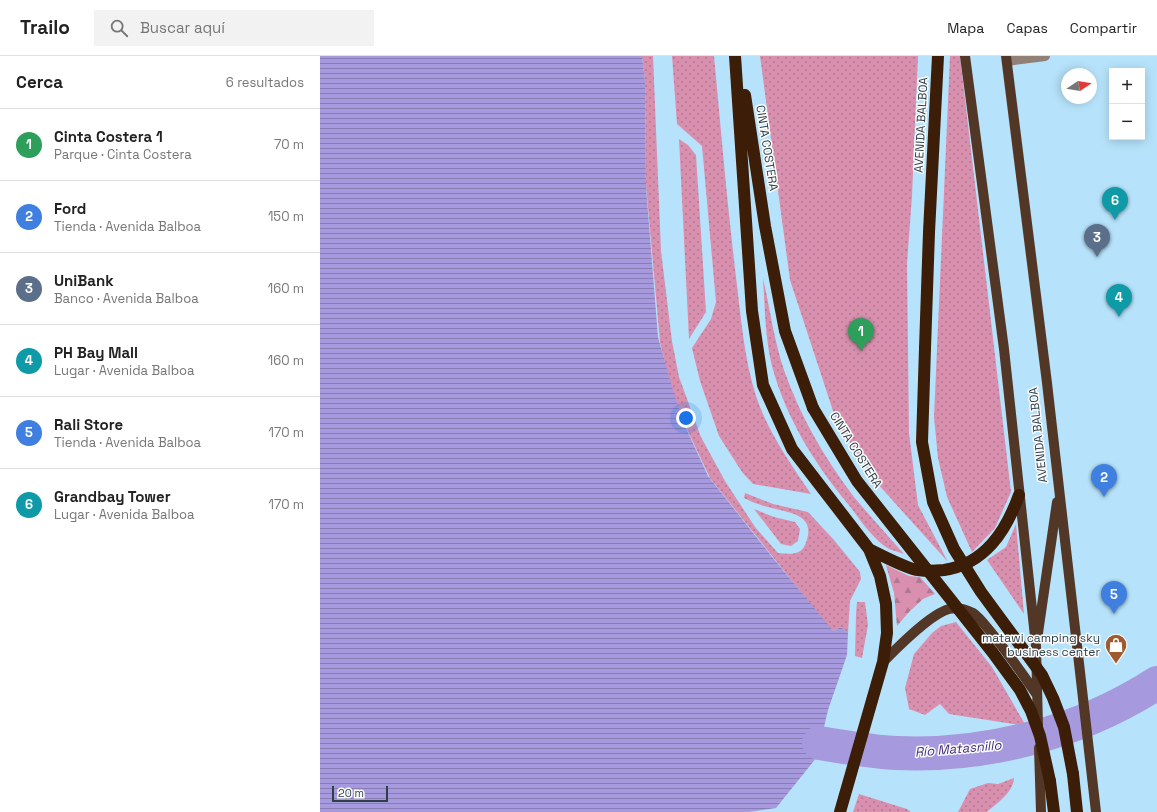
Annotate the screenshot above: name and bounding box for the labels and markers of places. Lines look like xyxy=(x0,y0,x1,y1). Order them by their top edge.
pin: 6 xyxy=(1102,187,1128,220)
pin: 3 xyxy=(1084,224,1110,257)
pin: 4 xyxy=(1106,284,1132,317)
pin: 1 xyxy=(848,318,874,351)
pin: 2 xyxy=(1091,464,1117,497)
pin: 5 xyxy=(1101,581,1127,614)
place label: matawi camping sky business center xyxy=(982,630,1100,660)
shop icon: matawi camping sky business center xyxy=(1103,632,1129,665)

